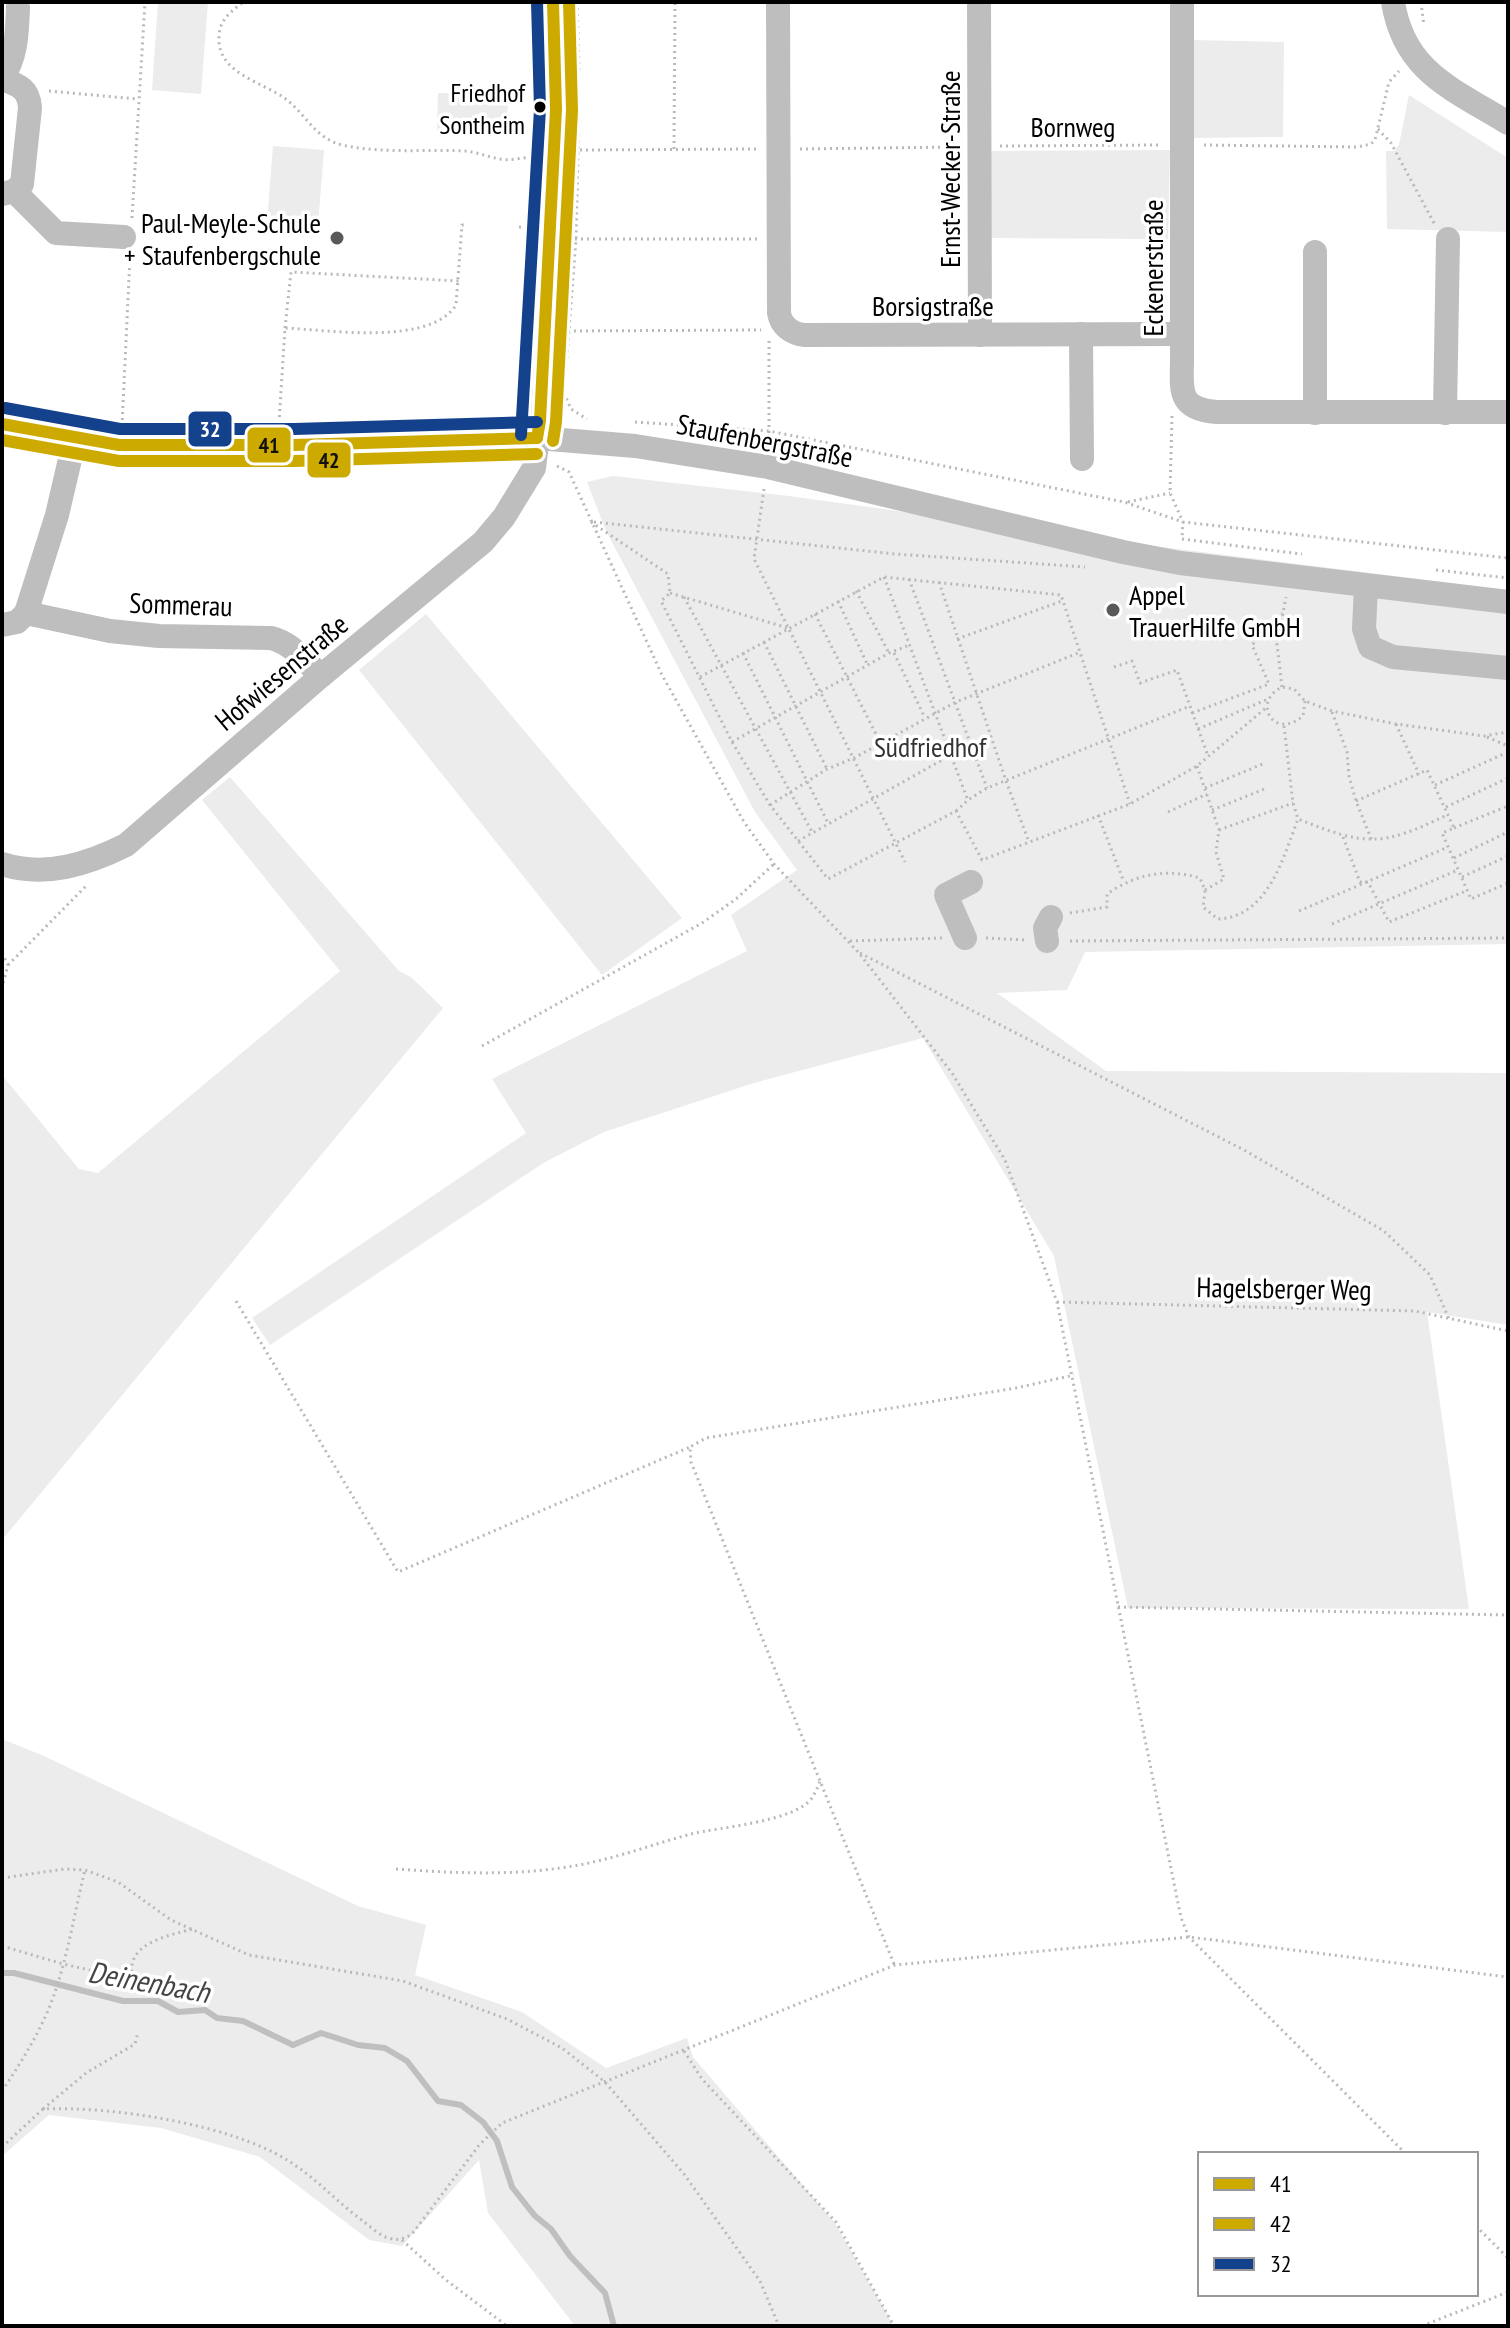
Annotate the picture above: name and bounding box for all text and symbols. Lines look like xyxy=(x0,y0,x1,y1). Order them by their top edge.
street label: Ernst-Wecker-Straße xyxy=(931,70,968,268)
place label: Friedhof Sontheim xyxy=(439,76,526,141)
marker: Friedhof Sontheim xyxy=(532,99,548,115)
street label: Bornweg xyxy=(1031,108,1115,145)
street label: Eckenerstraße xyxy=(1134,200,1171,336)
place label: Paul-Meyle-Schule + Staufenbergschule xyxy=(124,204,321,273)
marker: Paul-Meyle-Schule + Staufenbergschule xyxy=(328,229,346,247)
street label: Borsigstraße xyxy=(872,287,994,324)
street label: Staufenbergstraße xyxy=(674,405,856,475)
line badge: 32 xyxy=(187,410,233,448)
text: 32 xyxy=(199,415,221,443)
line badge: 41 xyxy=(246,426,292,464)
text: 41 xyxy=(258,431,280,459)
line badge: 42 xyxy=(306,441,352,479)
text: 42 xyxy=(318,446,340,474)
place label: Appel TrauerHilfe GmbH xyxy=(1129,576,1301,645)
street label: Sommerau xyxy=(129,584,233,624)
marker: Appel TrauerHilfe GmbH xyxy=(1104,601,1122,619)
street label: Hofwiesenstraße xyxy=(207,606,355,738)
park label: Südfriedhof xyxy=(874,728,988,765)
street label: Hagelsberger Weg xyxy=(1196,1268,1372,1308)
water label: Deinenbach xyxy=(85,1951,214,2011)
legend xyxy=(1198,2152,1478,2296)
text: 41 xyxy=(1270,2168,1292,2199)
text: 42 xyxy=(1270,2208,1292,2239)
text: 32 xyxy=(1270,2248,1292,2279)

